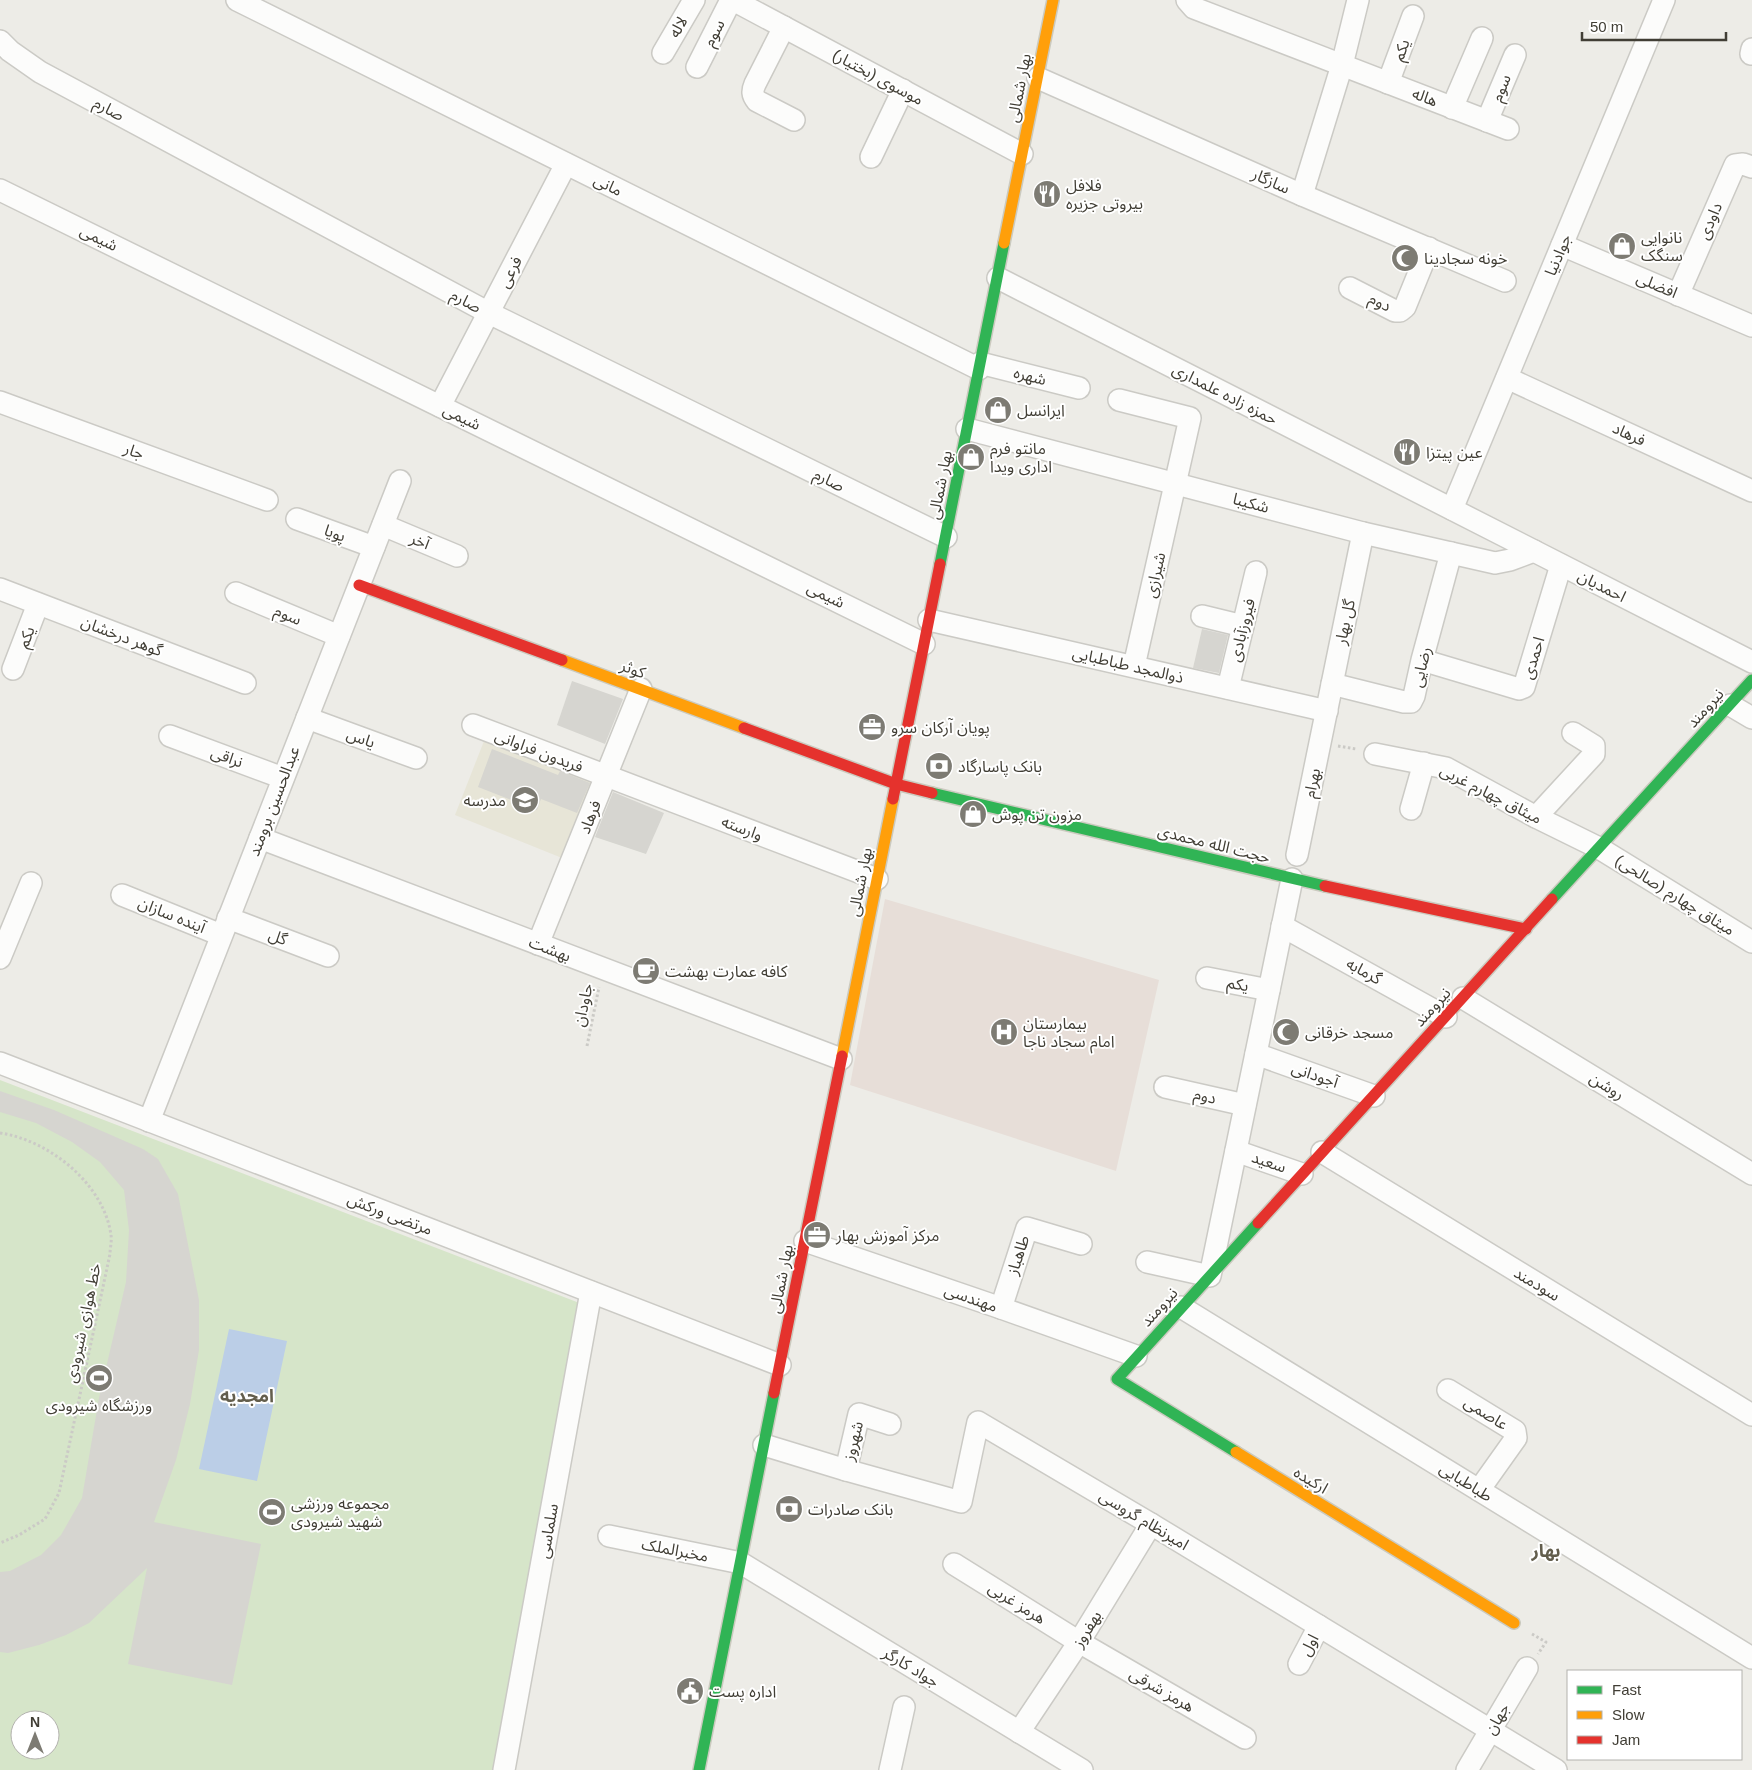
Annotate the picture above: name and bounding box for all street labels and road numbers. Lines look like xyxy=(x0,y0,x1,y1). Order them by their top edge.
street label: لاله xyxy=(665,14,691,40)
street label: سوم xyxy=(700,17,731,51)
street label: یکم xyxy=(1389,37,1416,65)
street label: موسوی (بختیار) xyxy=(829,46,926,109)
street label: بهار شمالی xyxy=(1004,52,1035,124)
street label: سوم xyxy=(1488,72,1518,106)
street label: هاله xyxy=(1410,84,1440,110)
street label: صارم xyxy=(89,94,127,128)
street label: سازگار xyxy=(1248,165,1293,198)
street label: مانی xyxy=(591,171,625,200)
street label: داودی xyxy=(1695,200,1726,242)
street label: شیمی xyxy=(77,222,120,255)
street label: جوادنیا xyxy=(1542,232,1575,279)
street label: فرعی xyxy=(495,253,526,291)
street label: افضلی xyxy=(1634,269,1680,302)
street label: صارم xyxy=(446,286,484,320)
street label: دوم xyxy=(1364,289,1394,318)
street label: حمزه زاده علمداری xyxy=(1169,360,1280,429)
street label: شهره xyxy=(1012,364,1048,389)
street label: شیمی xyxy=(440,401,483,434)
street label: فرهاد xyxy=(1609,419,1648,450)
street label: جار xyxy=(120,439,146,463)
street label: بهار شمالی xyxy=(925,449,956,521)
street label: صارم xyxy=(809,465,847,498)
street label: شکیبا xyxy=(1231,490,1271,516)
street label: پویا xyxy=(321,521,348,547)
street label: آخر xyxy=(406,529,433,554)
street label: شیرازی xyxy=(1142,551,1169,600)
street label: احمدیان xyxy=(1575,567,1629,606)
street label: شیمی xyxy=(804,579,847,612)
street label: فیروزآبادی xyxy=(1226,597,1259,664)
street label: گل بهار xyxy=(1332,598,1359,647)
street label: سوم xyxy=(270,602,304,632)
street label: گوهر درخشان xyxy=(79,613,165,660)
street label: یکم xyxy=(14,624,42,652)
street label: احمدی xyxy=(1519,635,1548,681)
street label: ذوالمجد طباطبایی xyxy=(1070,644,1185,687)
street label: رضایی xyxy=(1408,645,1435,689)
street label: کوثر xyxy=(617,656,648,682)
street label: نیرومند xyxy=(1683,685,1728,732)
street label: یاس xyxy=(344,725,377,752)
street label: فریدون فراوانی xyxy=(492,726,585,776)
street label: نراقی xyxy=(208,743,245,772)
street label: عبدالحسین برومند xyxy=(245,744,304,859)
street label: میثاق چهارم غربی xyxy=(1436,761,1544,830)
street label: بهرام xyxy=(1301,767,1327,800)
street label: فرهاد xyxy=(576,798,605,836)
street label: وارسته xyxy=(719,812,765,845)
street label: حجت الله محمدی xyxy=(1156,822,1272,867)
street label: بهار شمالی xyxy=(845,846,876,918)
street label: میثاق چهارم (صالحی) xyxy=(1610,851,1738,942)
street label: آینده سازان xyxy=(136,894,209,938)
street label: گل xyxy=(266,926,290,949)
street label: بهشت xyxy=(526,933,573,966)
street label: گرمابه xyxy=(1343,954,1385,989)
street label: یکم xyxy=(1225,974,1250,998)
street label: جاودان xyxy=(570,982,597,1028)
street label: نیرومند xyxy=(1410,984,1455,1031)
street label: آجودانی xyxy=(1289,1059,1342,1092)
street label: روشن xyxy=(1586,1069,1627,1104)
street label: دوم xyxy=(1191,1085,1218,1111)
street label: سعید xyxy=(1249,1148,1288,1176)
street label: مرتضی ورکش xyxy=(345,1190,435,1239)
street label: طاهباز xyxy=(1003,1233,1033,1278)
street label: بهار شمالی xyxy=(766,1243,797,1315)
street label: خط هوازی شیرودی xyxy=(62,1262,105,1385)
street label: سودمند xyxy=(1511,1264,1563,1305)
street label: مهندسی xyxy=(942,1281,1000,1316)
street label: نیرومند xyxy=(1137,1284,1182,1331)
street label: عاصمی xyxy=(1461,1393,1511,1434)
street label: شهروز xyxy=(840,1420,867,1464)
street label: طباطبایی xyxy=(1436,1459,1495,1506)
street label: ارکیده xyxy=(1290,1463,1331,1498)
street label: امیرنظام گروسی xyxy=(1094,1487,1192,1557)
street label: سلماسی xyxy=(535,1502,562,1560)
street label: مخبرالملک xyxy=(640,1535,710,1566)
street label: هرمز غربی xyxy=(985,1579,1049,1628)
street label: بهفروز xyxy=(1069,1608,1106,1652)
street label: اول xyxy=(1296,1631,1323,1660)
street label: جواد کارگر xyxy=(879,1643,942,1691)
street label: هرمز شرقی xyxy=(1126,1665,1197,1716)
street label: جهان xyxy=(1481,1700,1514,1738)

